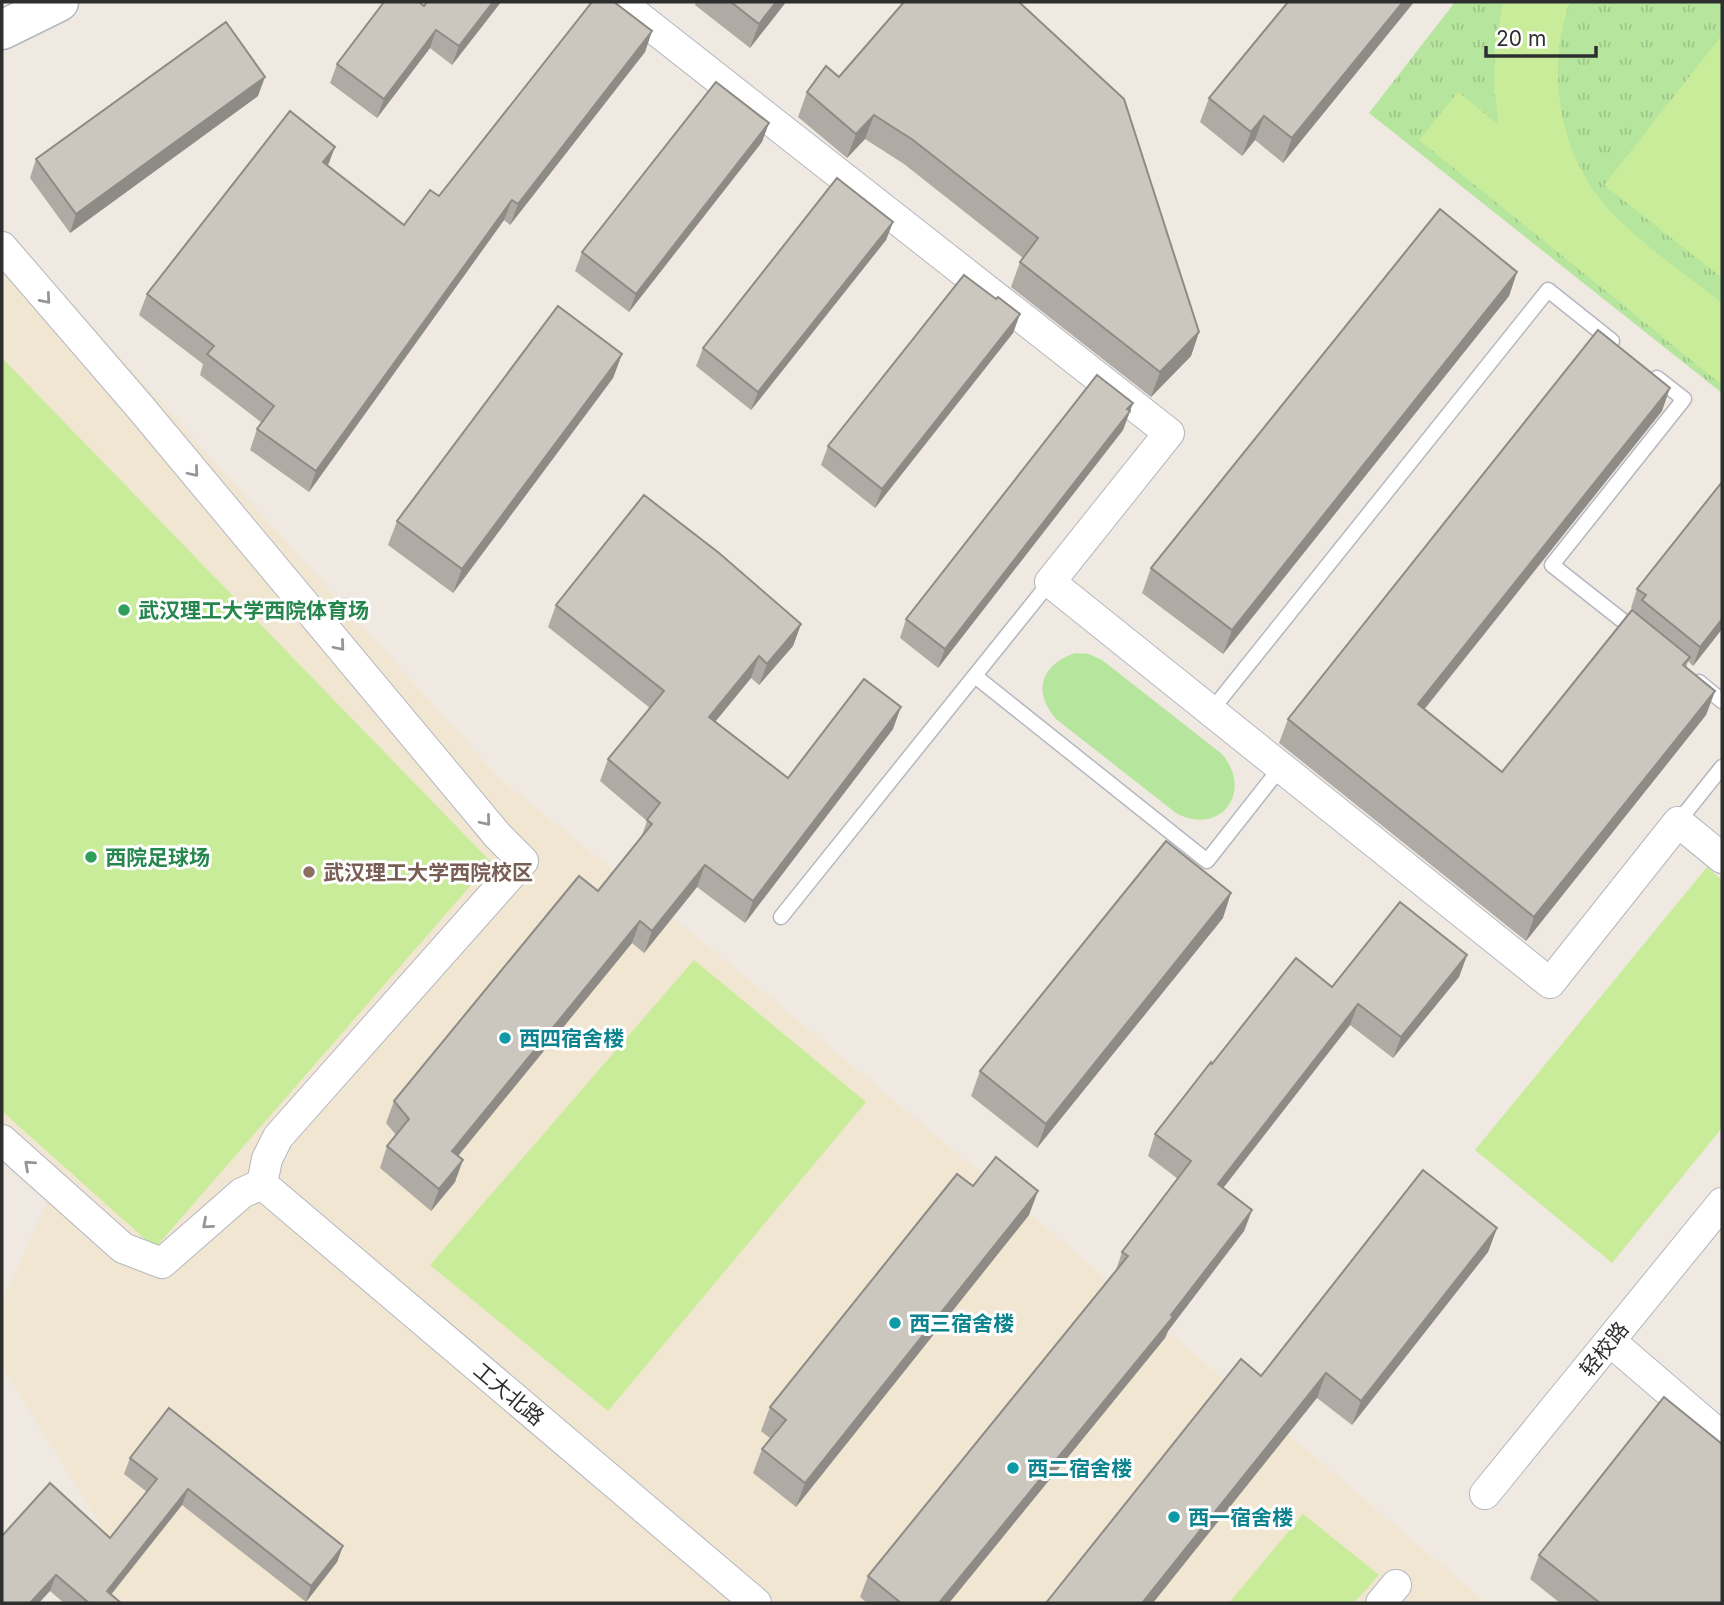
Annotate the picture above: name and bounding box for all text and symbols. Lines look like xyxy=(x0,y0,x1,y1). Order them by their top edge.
scale bar xyxy=(1486,14,1596,58)
text: 20 m xyxy=(1496,26,1546,51)
one-way arrow xyxy=(38,291,50,304)
one-way arrow xyxy=(186,463,198,476)
place label: 武汉理工大学西院体育场 xyxy=(138,598,369,623)
marker: 武汉理工大学西院体育场 xyxy=(116,602,132,618)
one-way arrow xyxy=(332,638,344,651)
one-way arrow xyxy=(478,813,490,826)
place label: 西院足球场 xyxy=(105,845,210,870)
marker: 西院足球场 xyxy=(83,849,99,865)
place label: 武汉理工大学西院校区 xyxy=(323,860,533,885)
marker: 武汉理工大学西院校区 xyxy=(301,864,317,880)
place label: 西四宿舍楼 xyxy=(519,1026,624,1051)
marker: 西四宿舍楼 xyxy=(497,1030,513,1046)
one-way arrow xyxy=(24,1160,37,1173)
one-way arrow xyxy=(203,1216,216,1228)
place label: 西三宿舍楼 xyxy=(909,1311,1014,1336)
marker: 西三宿舍楼 xyxy=(887,1315,903,1331)
street label: 轻校路 xyxy=(1574,1317,1634,1381)
street label: 工大北路 xyxy=(469,1357,549,1431)
place label: 西二宿舍楼 xyxy=(1027,1456,1132,1481)
marker: 西二宿舍楼 xyxy=(1005,1460,1021,1476)
place label: 西一宿舍楼 xyxy=(1188,1505,1293,1530)
marker: 西一宿舍楼 xyxy=(1166,1509,1182,1525)

